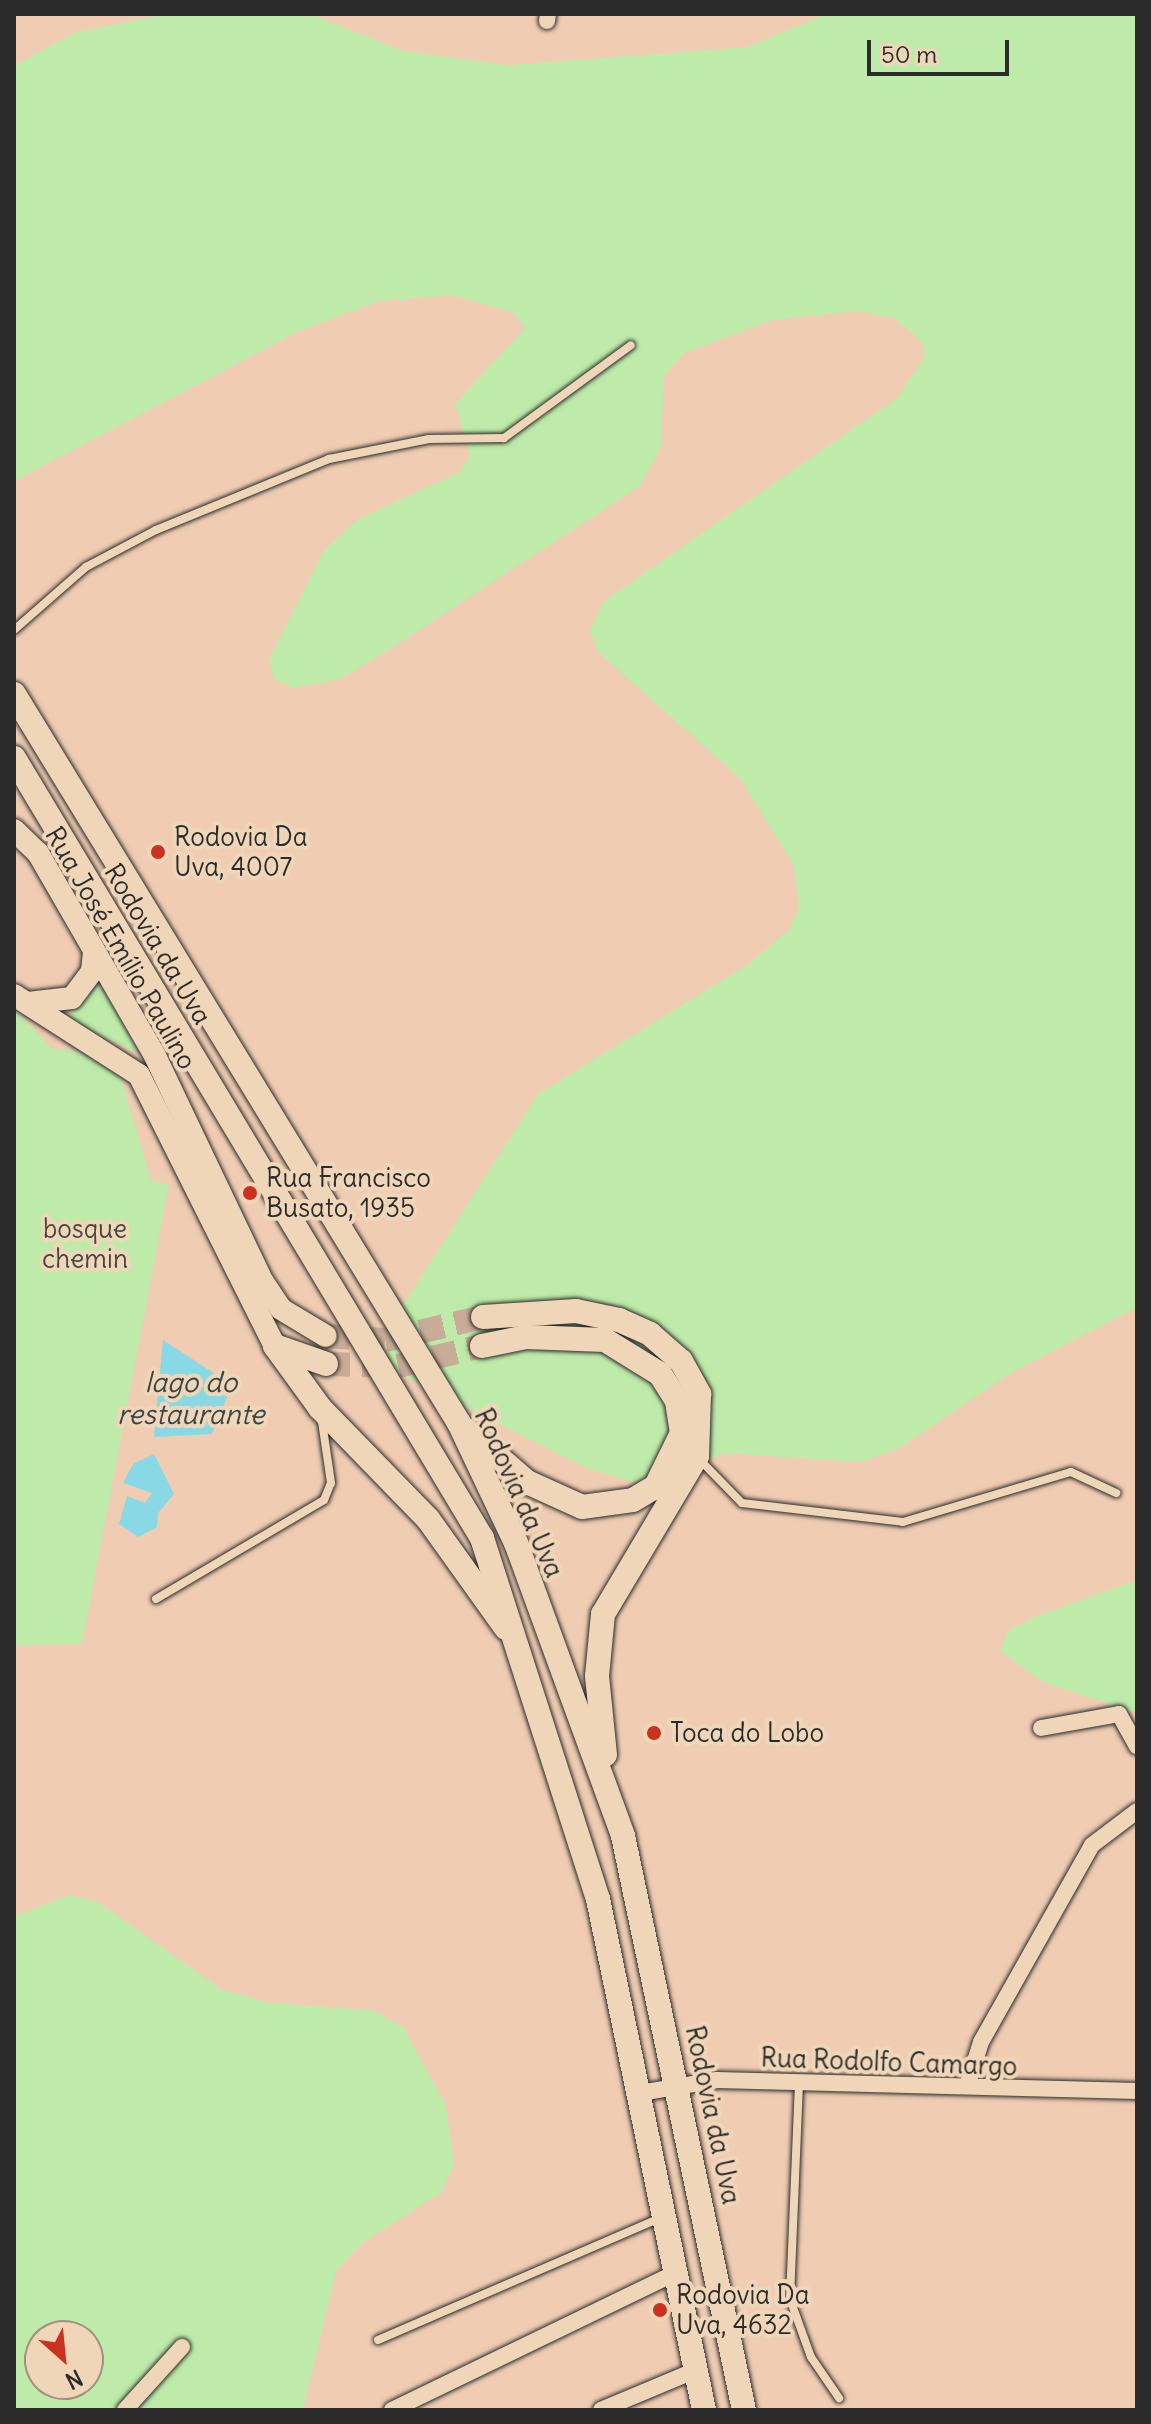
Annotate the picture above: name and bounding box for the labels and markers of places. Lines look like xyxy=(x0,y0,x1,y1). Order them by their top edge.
place label: Rodovia Da Uva, 4007 xyxy=(174,821,308,882)
marker: Rodovia Da Uva, 4007 xyxy=(149,843,167,861)
place label: Rua Francisco Busato, 1935 xyxy=(266,1162,431,1224)
marker: Rua Francisco Busato, 1935 xyxy=(241,1184,259,1202)
place label: Toca do Lobo xyxy=(670,1717,824,1749)
marker: Toca do Lobo xyxy=(645,1724,663,1742)
place label: Rodovia Da Uva, 4632 xyxy=(676,2279,810,2340)
marker: Rodovia Da Uva, 4632 xyxy=(651,2301,669,2319)

